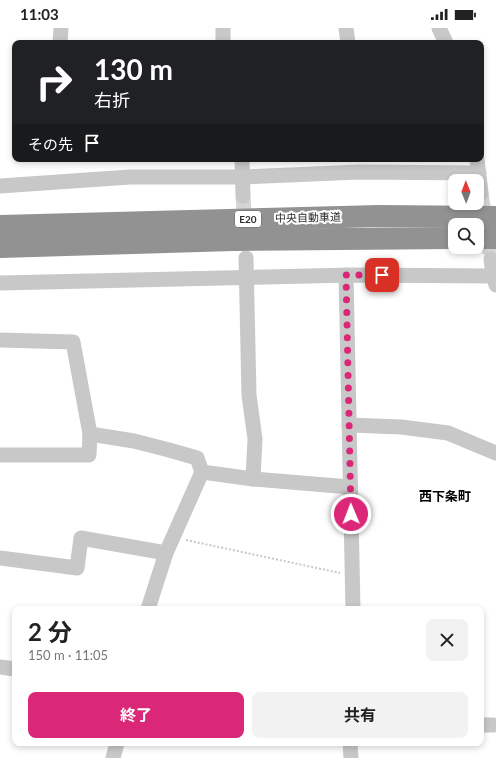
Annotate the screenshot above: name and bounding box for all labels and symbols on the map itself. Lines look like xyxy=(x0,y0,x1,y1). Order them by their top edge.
north arrow xyxy=(448,174,484,210)
street label: 中央自動車道 xyxy=(275,210,341,224)
road number: E20 xyxy=(235,211,261,227)
pin xyxy=(365,258,399,292)
district label: 西下条町 xyxy=(419,488,471,504)
position arrow xyxy=(330,493,372,535)

